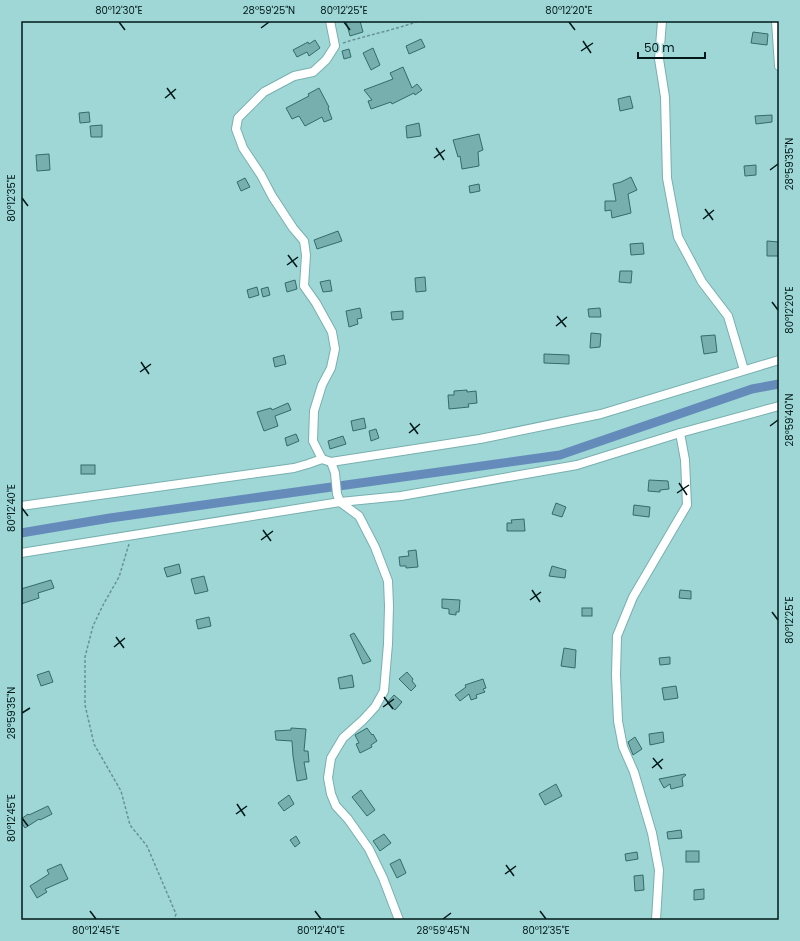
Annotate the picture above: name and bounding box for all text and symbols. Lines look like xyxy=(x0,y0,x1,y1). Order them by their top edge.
text: 80°12'30"E xyxy=(95,3,143,18)
text: 28°59'25"N xyxy=(243,3,295,18)
text: 80°12'25"E xyxy=(320,3,368,18)
text: 80°12'20"E xyxy=(545,3,593,18)
scale bar xyxy=(638,34,705,60)
text: 50 m xyxy=(644,39,675,56)
text: 28°59'35"N xyxy=(782,138,797,190)
text: 80°12'35"E xyxy=(4,174,19,222)
text: 80°12'20"E xyxy=(782,286,797,334)
text: 28°59'40"N xyxy=(782,394,797,446)
text: 80°12'40"E xyxy=(4,484,19,532)
text: 80°12'25"E xyxy=(782,596,797,644)
text: 28°59'35"N xyxy=(4,687,19,739)
text: 80°12'45"E xyxy=(4,794,19,842)
text: 80°12'45"E xyxy=(72,923,120,938)
text: 80°12'40"E xyxy=(297,923,345,938)
text: 28°59'45"N xyxy=(417,923,469,938)
text: 80°12'35"E xyxy=(522,923,570,938)

